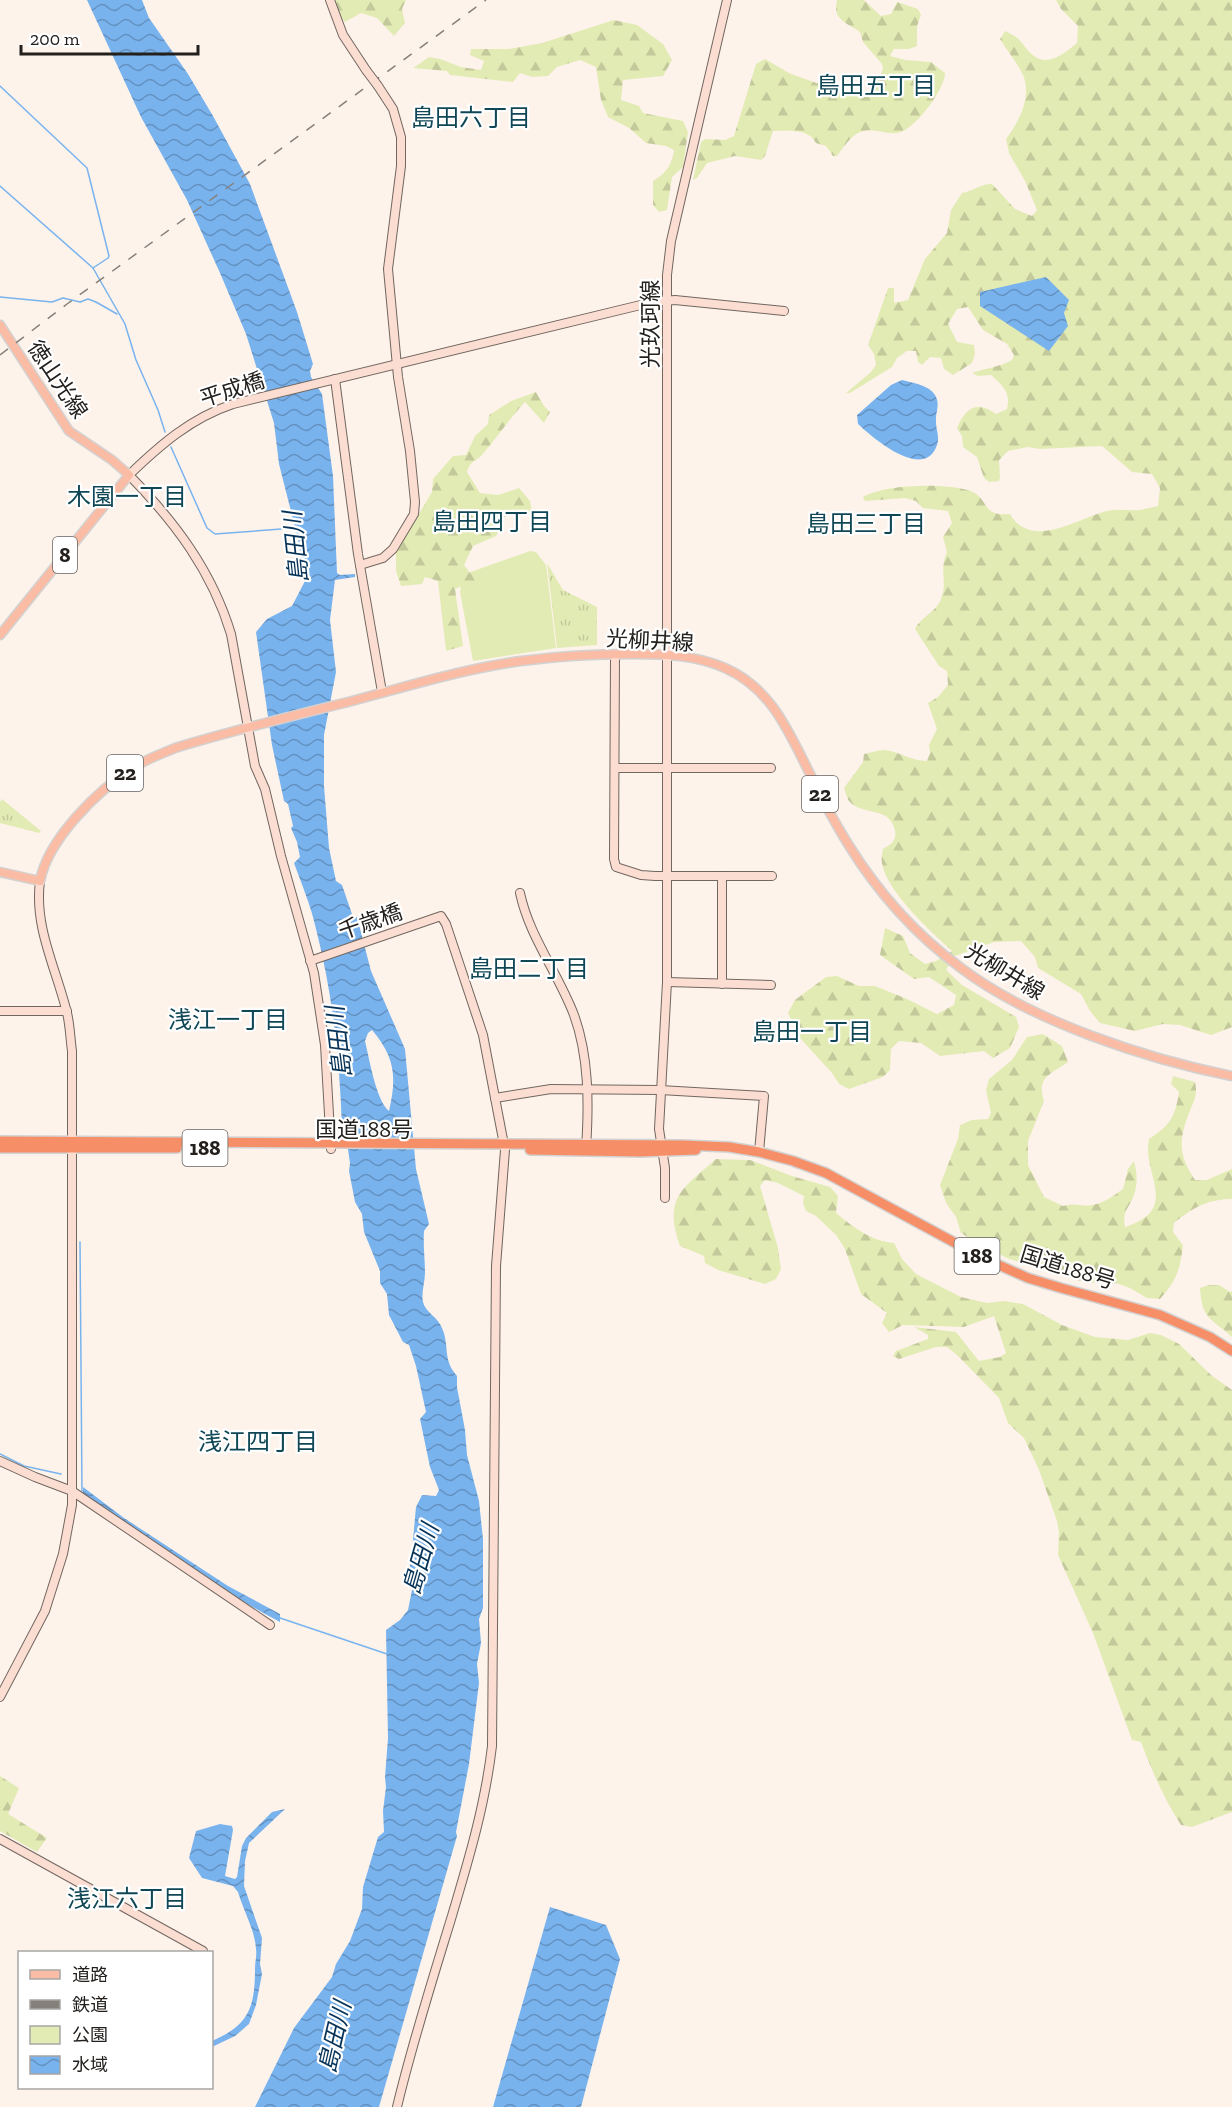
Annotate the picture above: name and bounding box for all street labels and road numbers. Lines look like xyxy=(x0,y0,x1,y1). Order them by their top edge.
street label: 光玖珂線 xyxy=(637,280,664,368)
street label: 徳山光線 xyxy=(22,335,93,423)
street label: 平成橋 xyxy=(197,366,268,413)
road number: 8 xyxy=(53,537,77,573)
street label: 光柳井線 xyxy=(605,625,695,656)
road number: 22 xyxy=(107,755,143,791)
road number: 22 xyxy=(802,776,838,812)
street label: 千歳橋 xyxy=(335,898,406,945)
street label: 光柳井線 xyxy=(960,937,1049,1006)
street label: 国道188号 xyxy=(315,1116,413,1143)
road number: 188 xyxy=(182,1130,228,1166)
road number: 188 xyxy=(954,1238,1000,1274)
street label: 国道188号 xyxy=(1017,1240,1119,1295)

